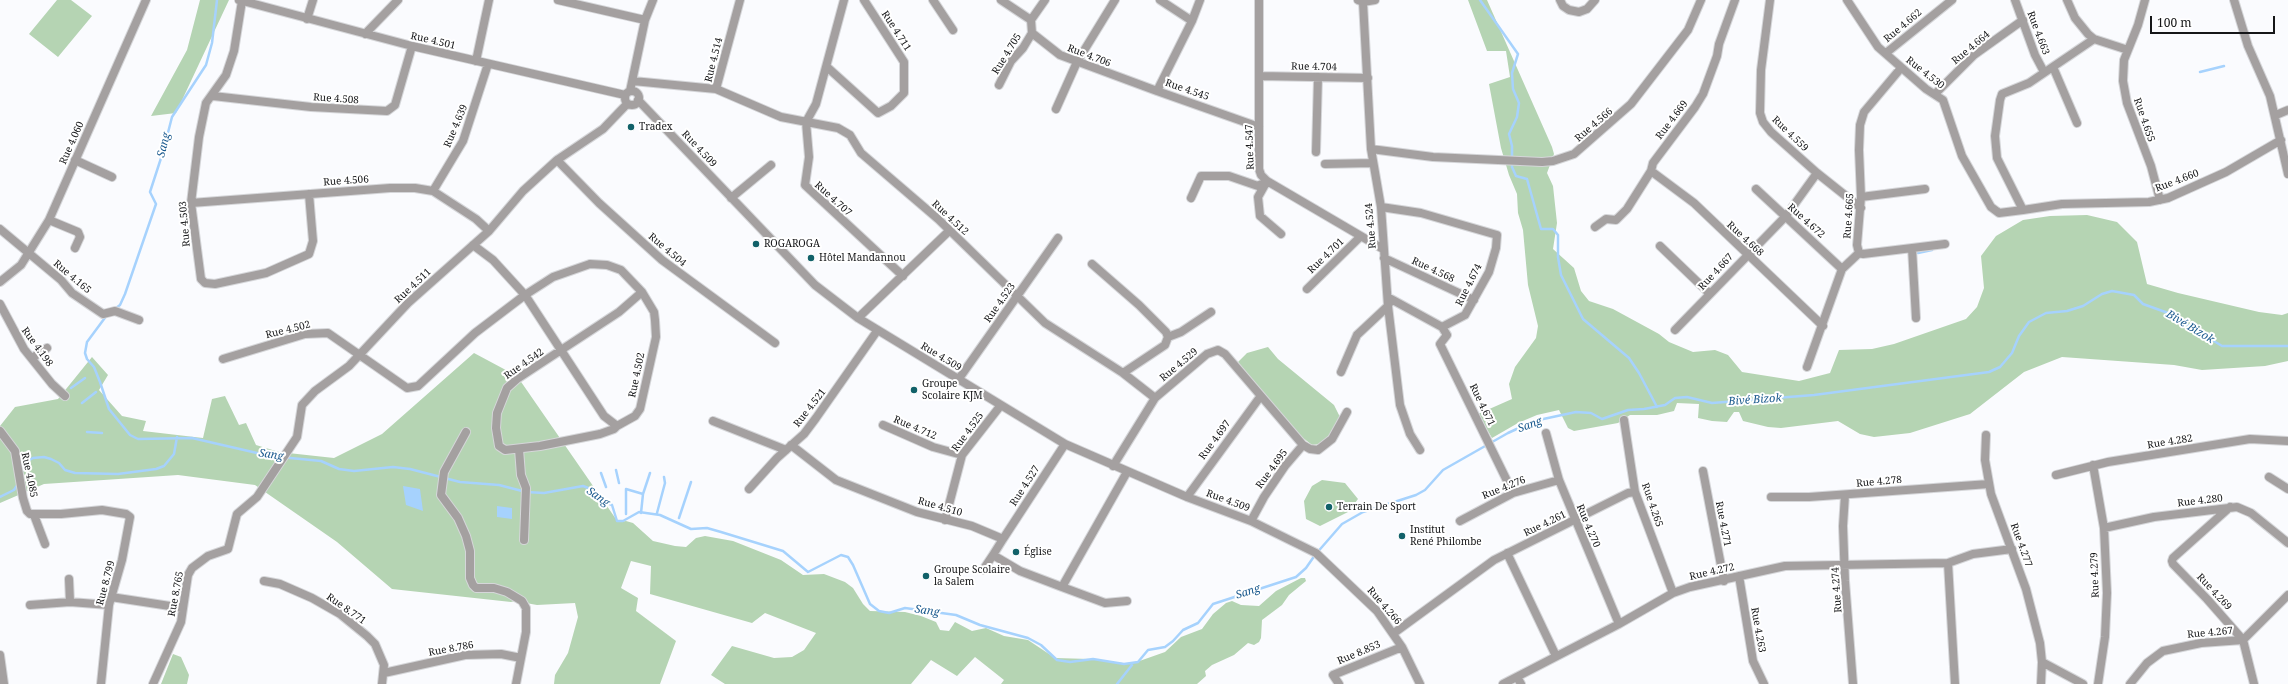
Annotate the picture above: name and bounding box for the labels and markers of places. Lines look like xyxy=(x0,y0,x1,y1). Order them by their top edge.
place label: Tradex xyxy=(639,121,673,133)
marker: Tradex xyxy=(626,122,636,132)
place label: ROGAROGA xyxy=(764,238,820,250)
marker: ROGAROGA xyxy=(751,239,761,249)
place label: Hôtel Mandannou xyxy=(819,252,906,264)
marker: Hôtel Mandannou xyxy=(806,253,816,263)
place label: Groupe Scolaire KJM xyxy=(922,378,983,402)
marker: Groupe Scolaire KJM xyxy=(909,385,919,395)
place label: Terrain De Sport xyxy=(1337,501,1416,513)
marker: Terrain De Sport xyxy=(1324,502,1334,512)
place label: Institut René Philombe xyxy=(1410,524,1482,548)
marker: Institut René Philombe xyxy=(1397,531,1407,541)
place label: Église xyxy=(1024,546,1052,558)
marker: Église xyxy=(1011,547,1021,557)
place label: Groupe Scolaire la Salem xyxy=(934,564,1010,588)
marker: Groupe Scolaire la Salem xyxy=(921,571,931,581)

